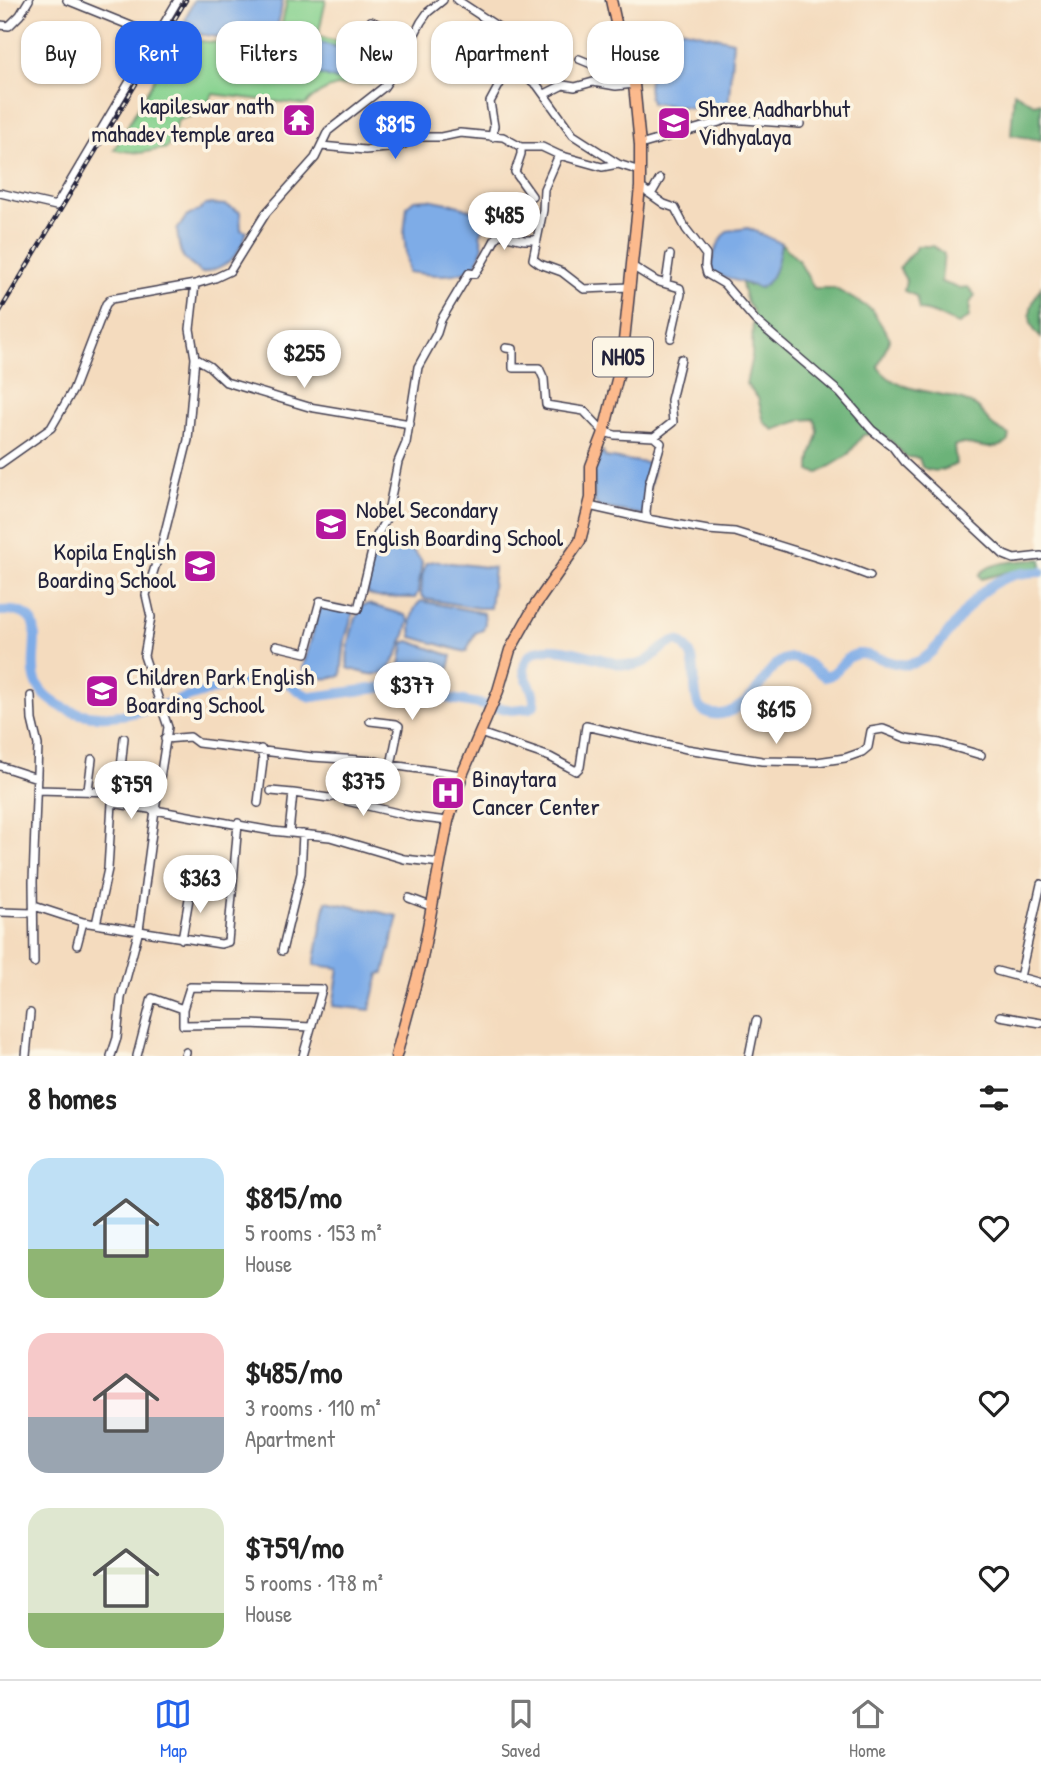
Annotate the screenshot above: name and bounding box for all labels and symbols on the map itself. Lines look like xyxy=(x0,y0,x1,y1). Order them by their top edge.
place label: kapileswar nath mahadev temple area xyxy=(91,89,274,149)
place label: Shree Aadharbhut Vidhyalaya xyxy=(698,92,851,152)
temple icon: kapileswar nath mahadev temple area xyxy=(280,101,318,139)
pin: $815 xyxy=(354,102,436,161)
school or university icon: Shree Aadharbhut Vidhyalaya xyxy=(655,104,693,142)
pin: $485 xyxy=(463,192,545,252)
pin: $255 xyxy=(263,330,345,390)
road number: NH05 xyxy=(593,338,653,376)
place label: Nobel Secondary English Boarding School xyxy=(356,493,564,553)
school or university icon: Nobel Secondary English Boarding School xyxy=(312,505,350,543)
place label: Kopila English Boarding School xyxy=(38,535,177,595)
school or university icon: Kopila English Boarding School xyxy=(181,547,219,585)
place label: Children Park English Boarding School xyxy=(126,660,314,720)
pin: $377 xyxy=(371,662,453,722)
school or university icon: Children Park English Boarding School xyxy=(83,672,121,710)
pin: $615 xyxy=(735,686,817,746)
pin: $375 xyxy=(322,758,404,818)
pin: $759 xyxy=(90,762,172,821)
place label: Binaytara Cancer Center xyxy=(472,762,600,822)
hospital icon: Binaytara Cancer Center xyxy=(429,774,467,812)
pin: $363 xyxy=(159,856,241,915)

